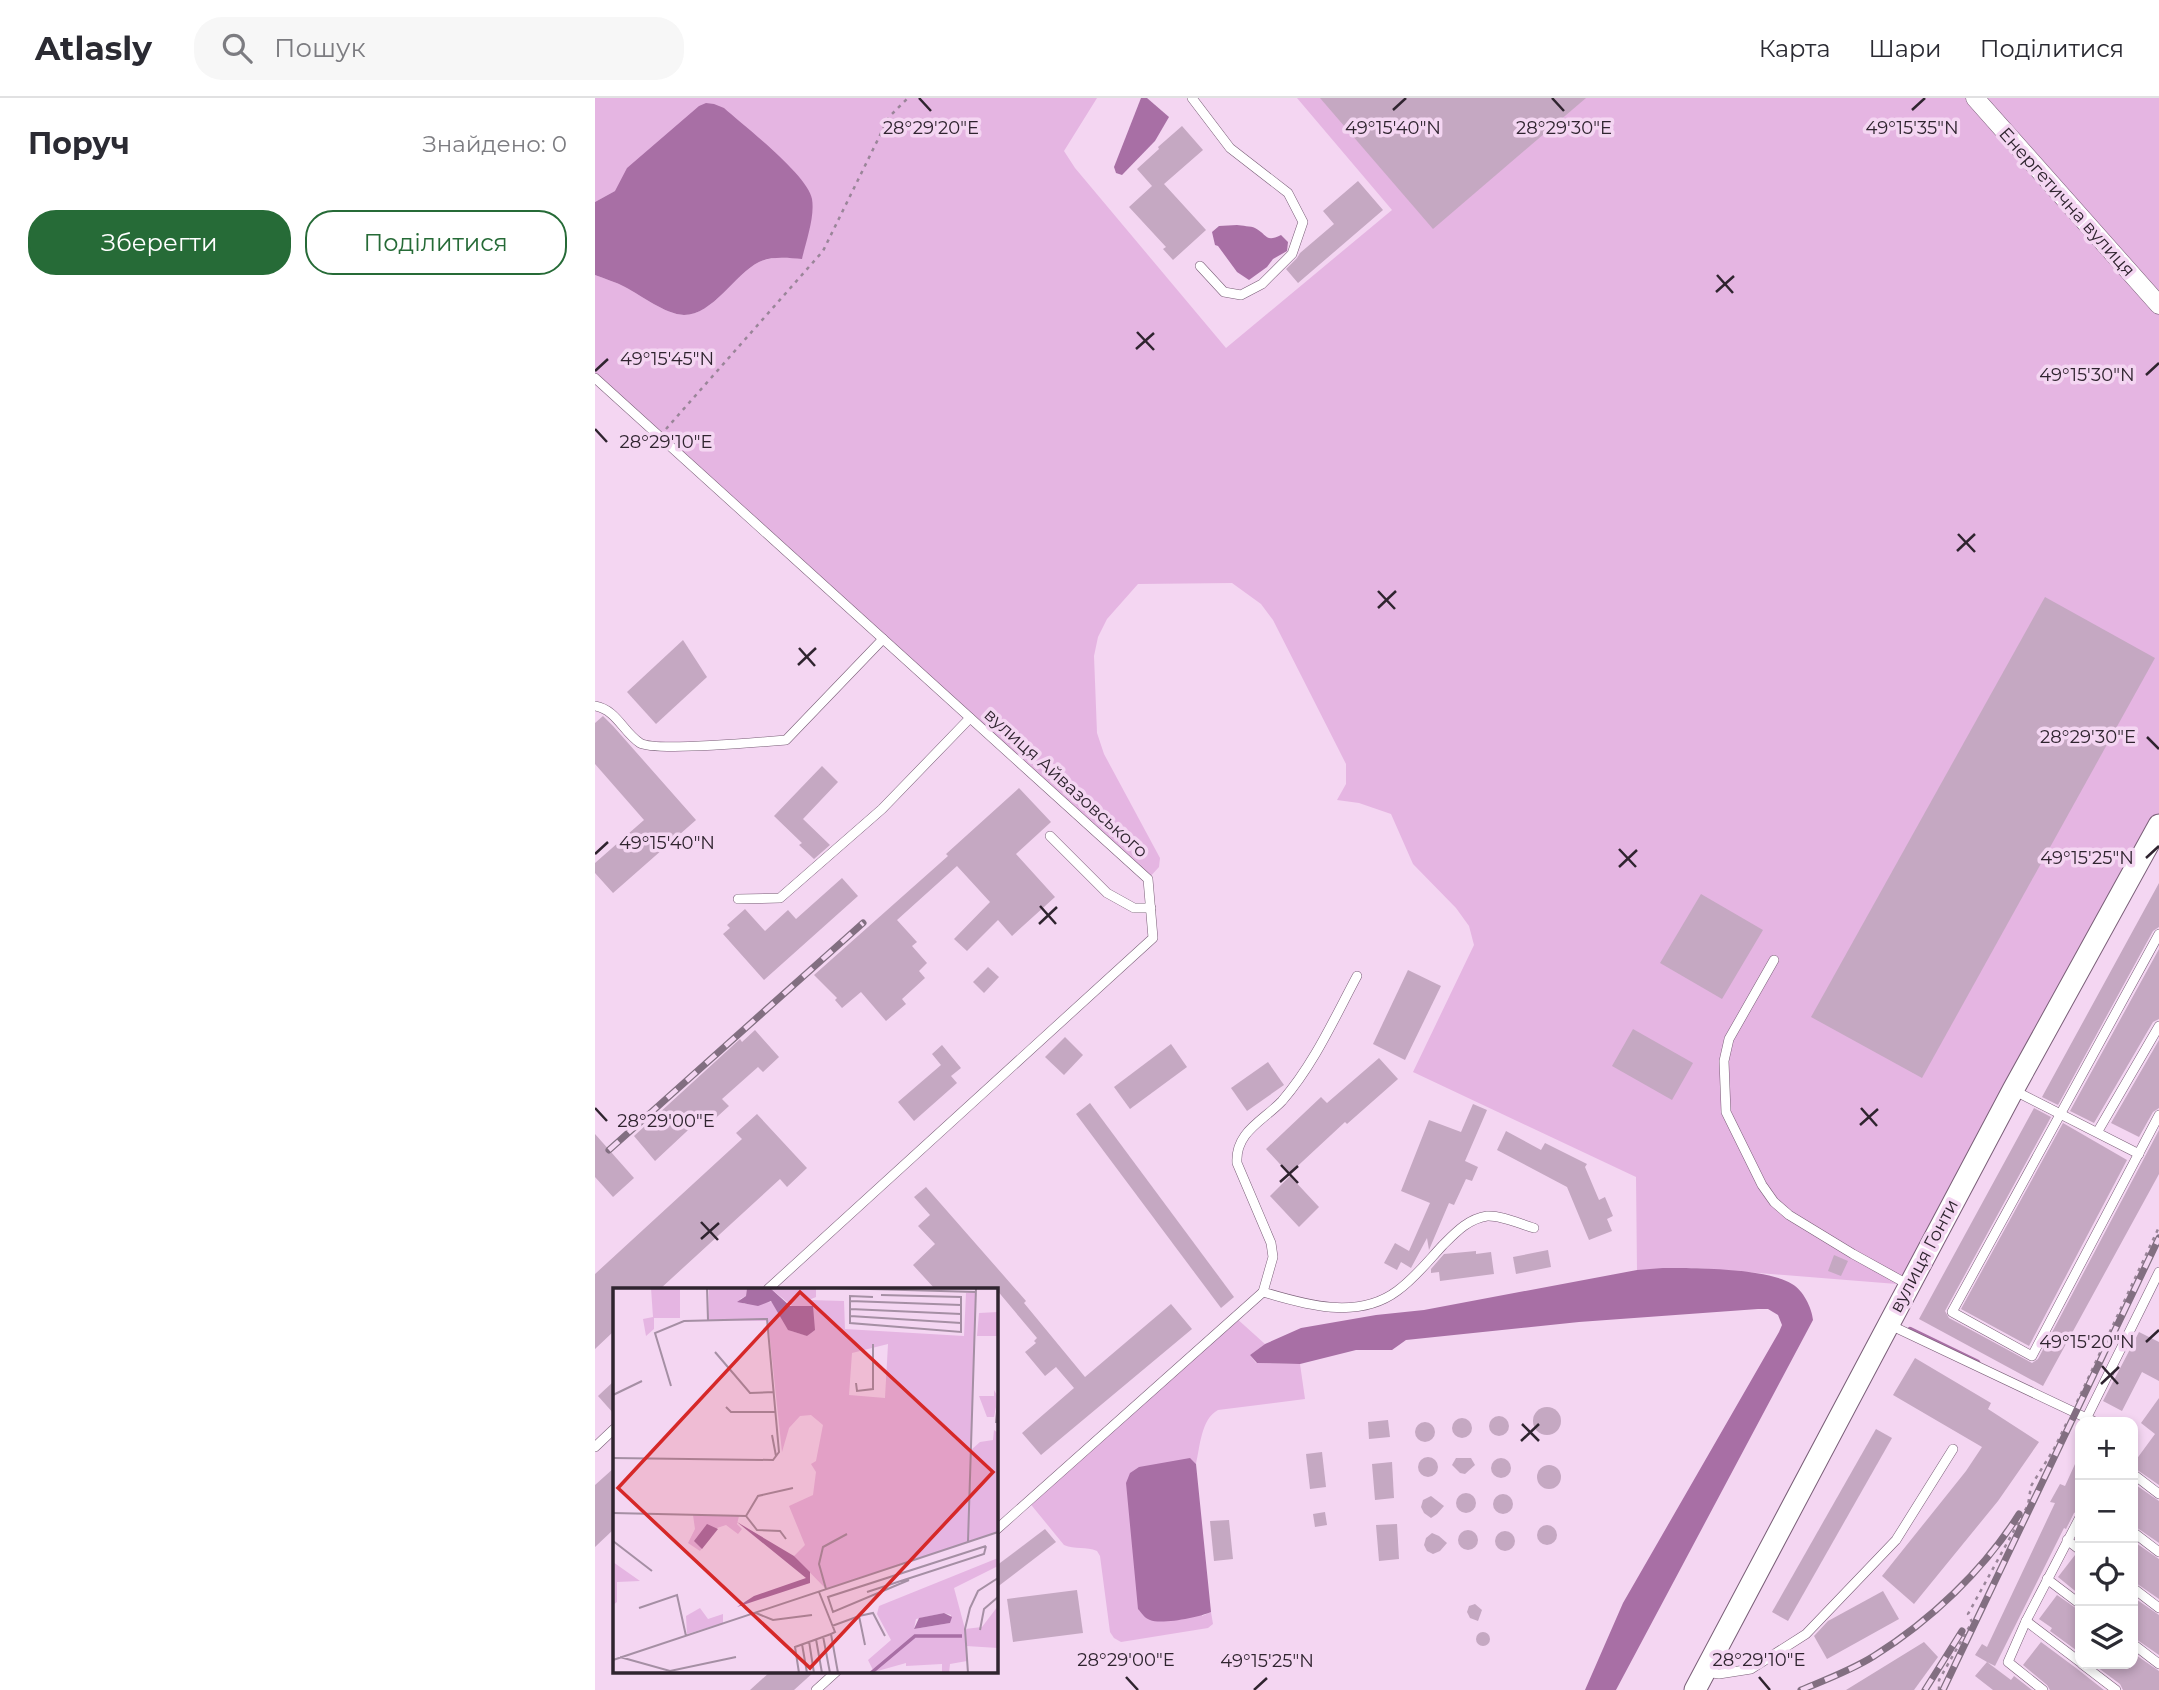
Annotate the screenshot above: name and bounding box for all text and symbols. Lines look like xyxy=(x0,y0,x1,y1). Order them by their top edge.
search box xyxy=(194,17,684,80)
text: Atlasly xyxy=(35,28,152,68)
icon: search xyxy=(218,29,256,67)
text: Пошук xyxy=(274,32,366,64)
text: Карта xyxy=(1759,34,1830,63)
text: Шари xyxy=(1868,34,1942,63)
text: Поділитися xyxy=(1980,34,2124,63)
text: 28°29'20"E xyxy=(883,117,979,139)
text: 49°15'40"N xyxy=(1345,117,1441,139)
text: 28°29'30"E xyxy=(1516,117,1612,139)
text: 49°15'35"N xyxy=(1865,117,1959,139)
street label: Енергетична вулиця xyxy=(1994,123,2140,281)
text: Поруч xyxy=(28,125,130,162)
text: Знайдено: 0 xyxy=(422,130,567,158)
button: Зберегти xyxy=(28,210,291,275)
button: Поділитися xyxy=(305,210,567,275)
text: 49°15'45"N xyxy=(620,348,714,370)
text: 49°15'30"N xyxy=(2039,364,2135,386)
text: 28°29'10"E xyxy=(620,431,712,453)
street label: вулиця Айвазовського xyxy=(980,704,1152,862)
text: 28°29'30"E xyxy=(2040,726,2136,748)
text: 49°15'40"N xyxy=(619,832,715,854)
text: 49°15'25"N xyxy=(2040,847,2134,869)
text: 28°29'00"E xyxy=(617,1110,715,1132)
street label: вулиця Гонти xyxy=(1885,1196,1963,1316)
inset map xyxy=(613,1288,997,1672)
text: 49°15'20"N xyxy=(2039,1331,2135,1353)
map controls xyxy=(2075,1417,2138,1669)
button: + xyxy=(2075,1417,2138,1480)
button: − xyxy=(2075,1480,2138,1543)
button: locate xyxy=(2075,1543,2138,1606)
button: layers xyxy=(2075,1606,2138,1669)
text: 28°29'00"E xyxy=(1077,1649,1175,1671)
text: 28°29'10"E xyxy=(1713,1649,1805,1671)
text: 49°15'25"N xyxy=(1220,1650,1314,1672)

